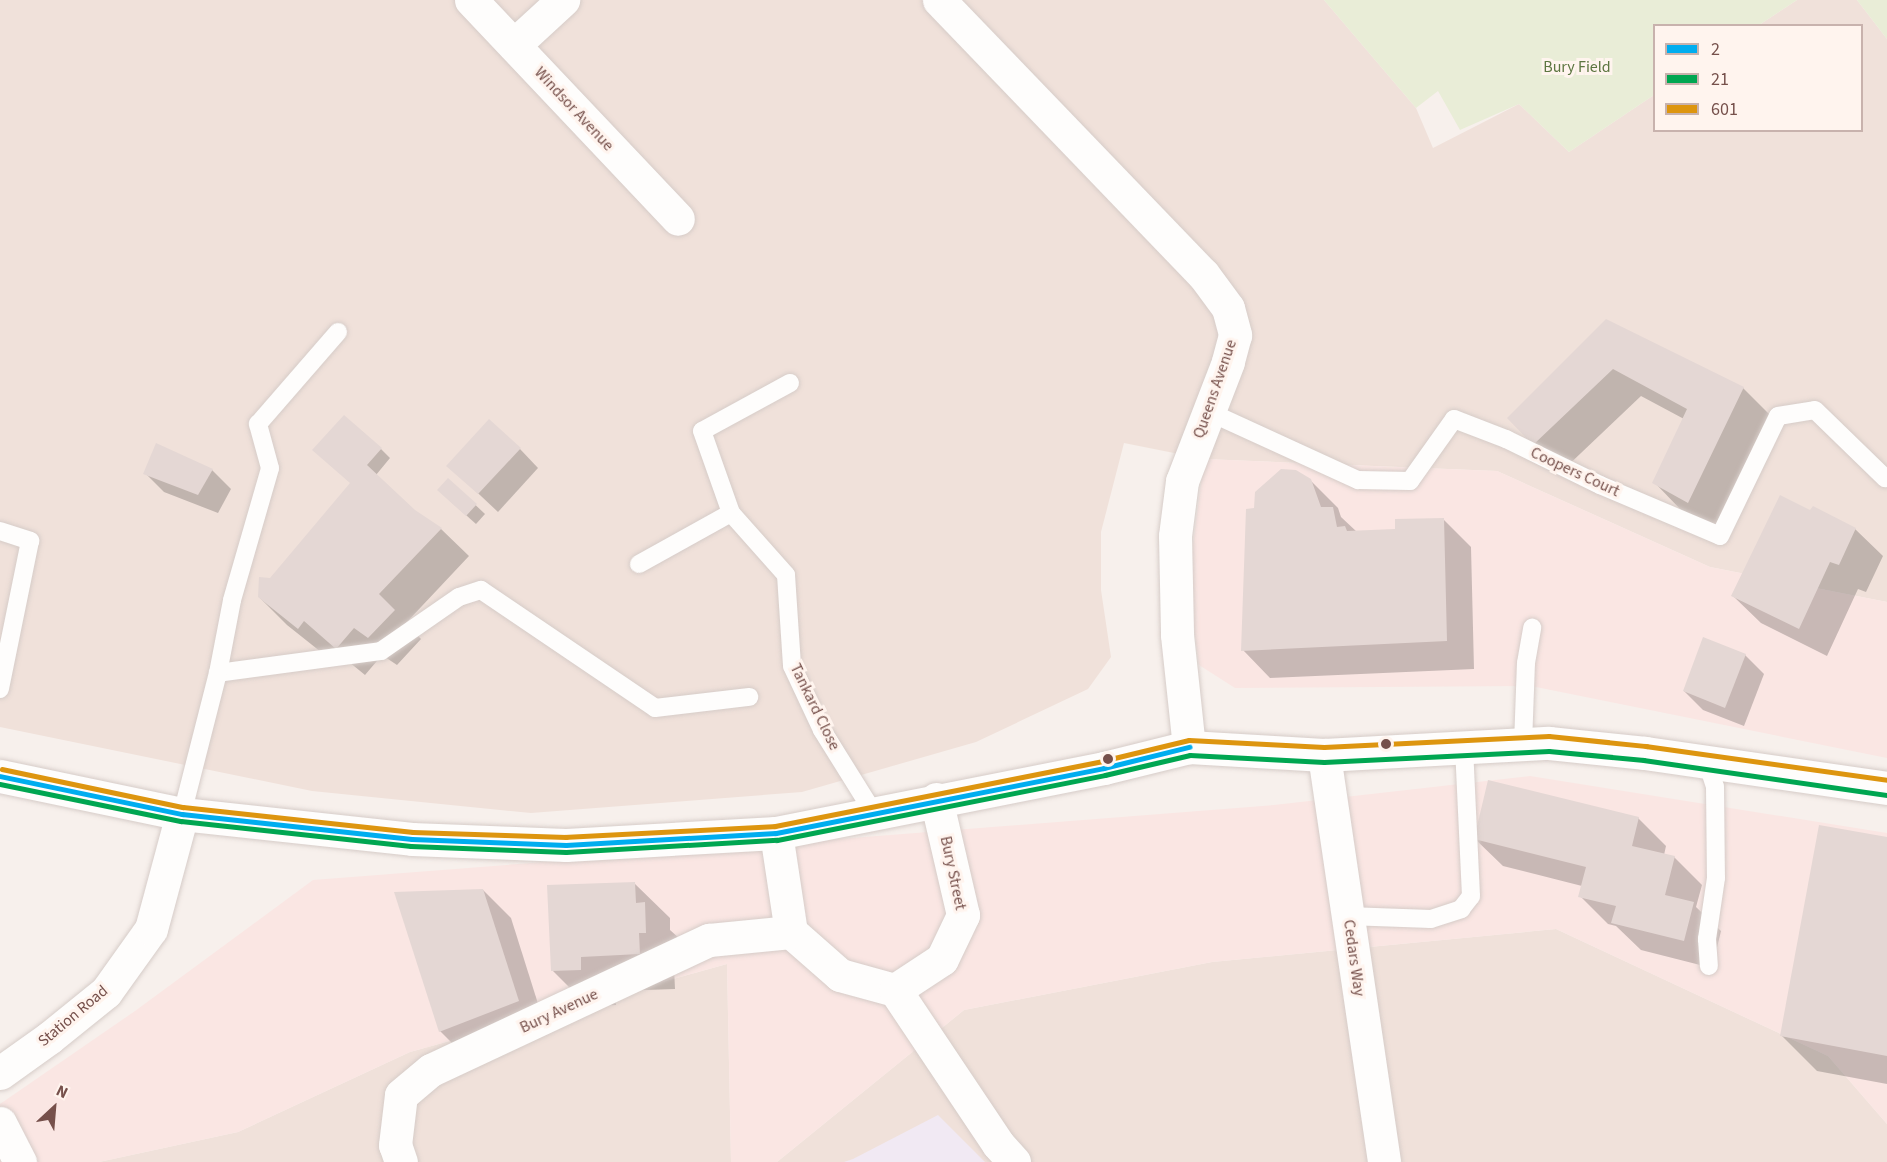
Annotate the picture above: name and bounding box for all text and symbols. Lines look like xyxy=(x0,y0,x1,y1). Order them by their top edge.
legend xyxy=(1653,24,1863,132)
text: 2 xyxy=(1711,37,1720,62)
park label: Bury Field xyxy=(1543,57,1611,77)
street label: Windsor Avenue xyxy=(530,63,618,155)
text: 21 xyxy=(1711,67,1729,92)
text: 601 xyxy=(1711,97,1738,122)
street label: Queens Avenue xyxy=(1189,337,1241,441)
street label: Coopers Court xyxy=(1527,443,1623,501)
street label: Tankard Close xyxy=(786,661,844,753)
unlabelled marker xyxy=(1380,738,1392,750)
unlabelled marker xyxy=(1102,753,1114,765)
street label: Bury Street xyxy=(936,834,970,912)
street label: Cedars Way xyxy=(1339,918,1369,998)
street label: Station Road xyxy=(34,981,112,1051)
street label: Bury Avenue xyxy=(517,985,601,1037)
north arrow xyxy=(24,1078,84,1138)
text: N xyxy=(52,1080,71,1104)

